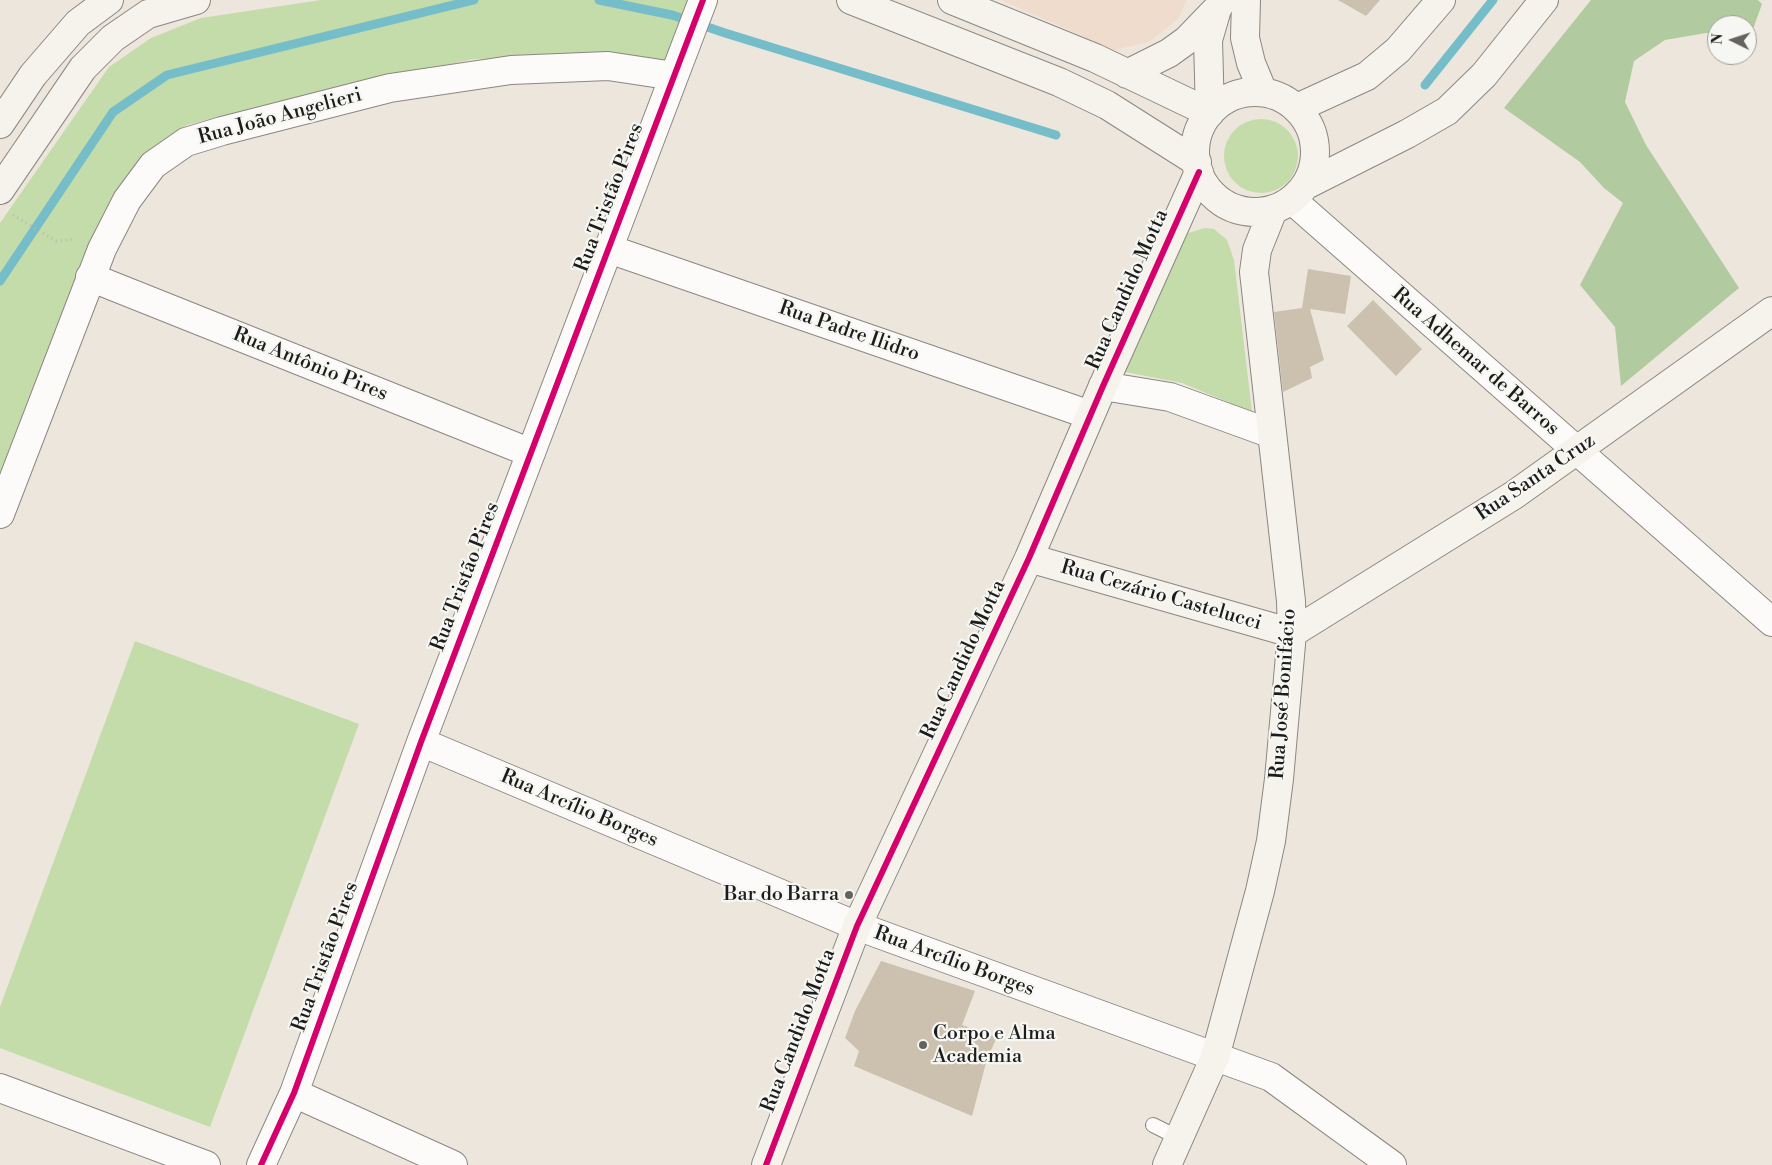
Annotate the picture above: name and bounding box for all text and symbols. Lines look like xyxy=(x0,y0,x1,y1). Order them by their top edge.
north arrow xyxy=(1707,15,1757,65)
text: N xyxy=(1709,33,1727,45)
street label: Rua João Angelieri xyxy=(195,84,365,150)
street label: Rua Tristão Pires xyxy=(571,120,649,276)
street label: Rua Candido Motta xyxy=(1082,206,1174,374)
street label: Rua Adhemar de Barros xyxy=(1386,283,1564,441)
street label: Rua Padre Ilidro xyxy=(775,297,923,367)
street label: Rua Antônio Pires xyxy=(229,323,391,407)
street label: Rua Santa Cruz xyxy=(1472,429,1600,527)
street label: Rua Tristão Pires xyxy=(427,499,505,655)
street label: Rua Cezário Castelucci xyxy=(1058,556,1264,636)
street label: Rua Candido Motta xyxy=(917,576,1011,744)
street label: Rua José Bonifácio xyxy=(1266,608,1302,780)
street label: Rua Arcílio Borges xyxy=(497,765,661,853)
street label: Rua Tristão Pires xyxy=(288,879,364,1035)
place label: Bar do Barra xyxy=(723,883,839,907)
marker: Bar do Barra xyxy=(843,889,855,901)
street label: Rua Arcílio Borges xyxy=(871,922,1037,1002)
street label: Rua Candido Motta xyxy=(757,946,841,1116)
place label: Corpo e Alma Academia xyxy=(933,1022,1056,1069)
marker: Corpo e Alma Academia xyxy=(917,1039,929,1051)

